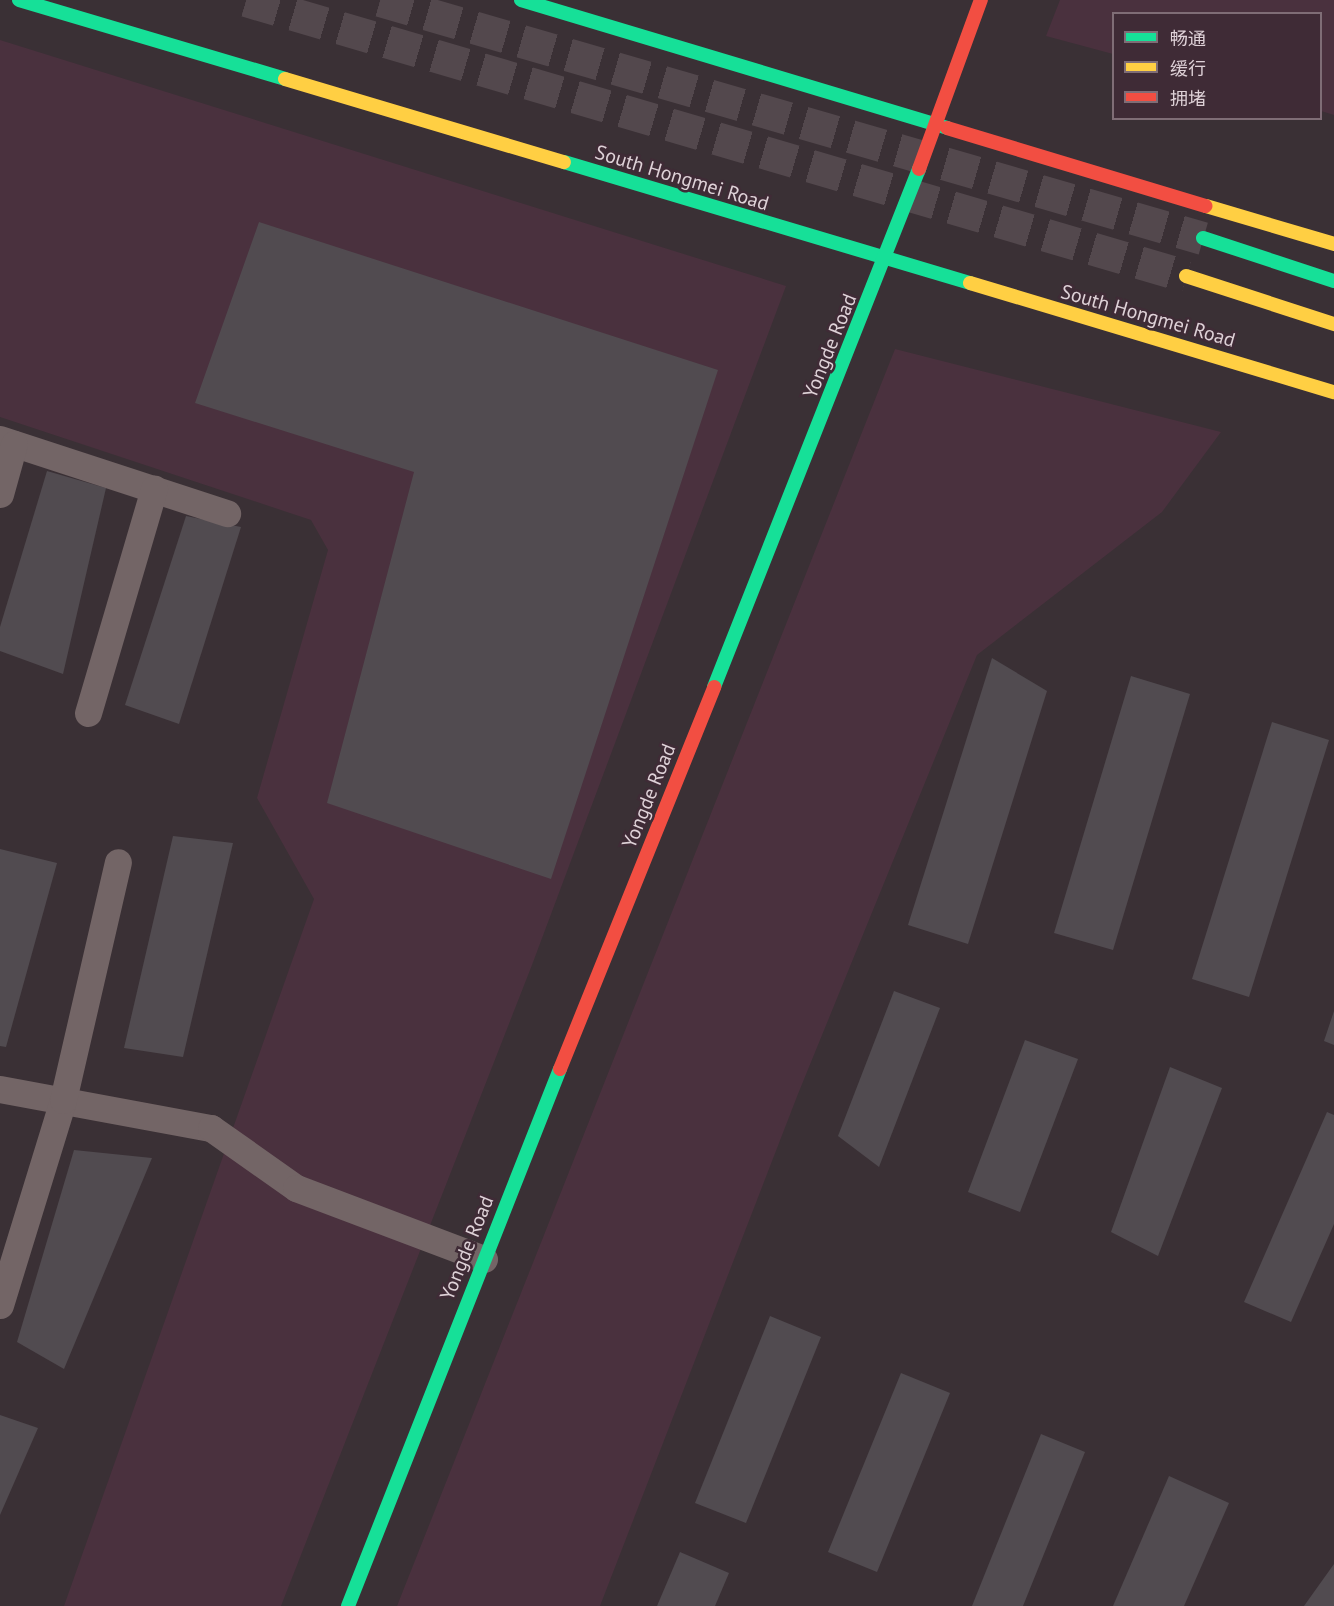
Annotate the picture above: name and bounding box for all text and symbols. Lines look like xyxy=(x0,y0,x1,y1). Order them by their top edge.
legend xyxy=(1112,12,1322,120)
text: 畅通 xyxy=(1170,27,1206,50)
text: 缓行 xyxy=(1170,57,1206,80)
text: 拥堵 xyxy=(1170,87,1206,110)
street label: South Hongmei Road xyxy=(592,140,772,216)
street label: South Hongmei Road xyxy=(1058,280,1238,352)
street label: Yongde Road xyxy=(798,290,862,402)
street label: Yongde Road xyxy=(617,740,681,852)
street label: Yongde Road xyxy=(435,1192,499,1304)

